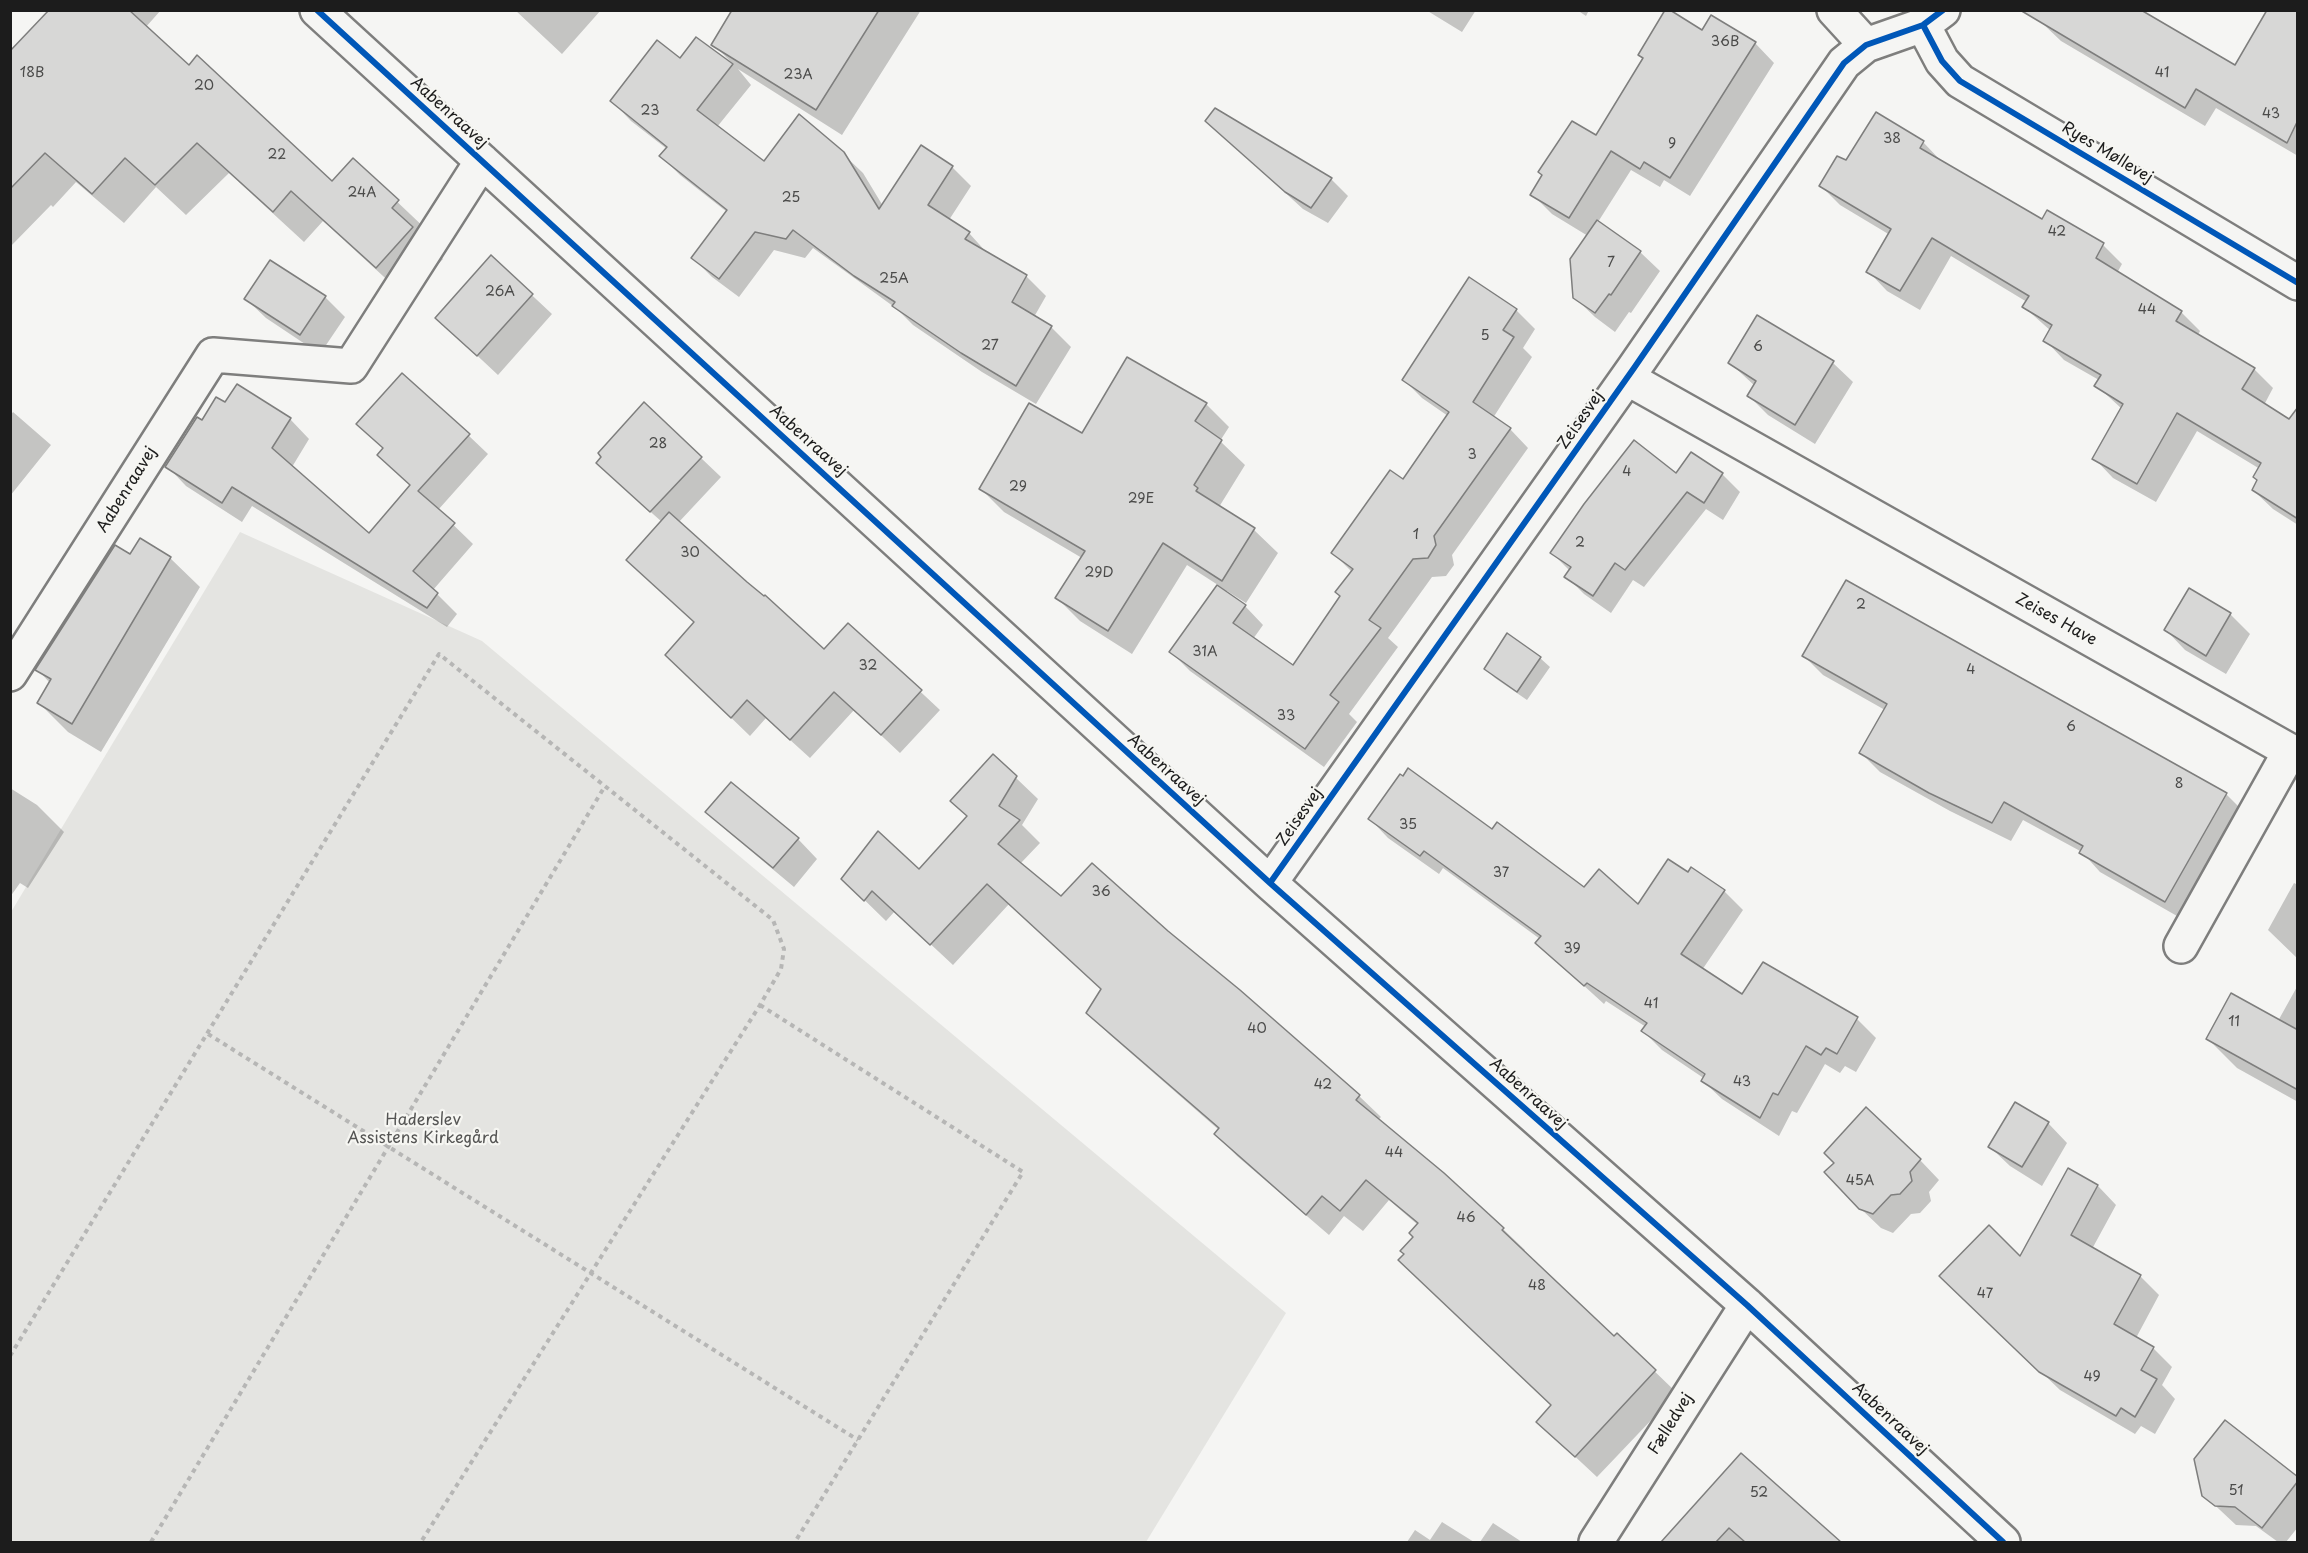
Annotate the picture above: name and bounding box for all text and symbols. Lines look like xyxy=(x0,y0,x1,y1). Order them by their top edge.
house number: 36B xyxy=(1711,34,1739,50)
house number: 18B xyxy=(20,65,44,81)
house number: 41 xyxy=(2155,65,2169,81)
house number: 23A xyxy=(783,67,813,83)
street label: Aabenraavej xyxy=(406,73,492,153)
house number: 20 xyxy=(194,78,214,94)
house number: 23 xyxy=(641,103,659,119)
house number: 43 xyxy=(2262,106,2280,122)
street label: Ryes Møllevej xyxy=(2058,118,2156,188)
house number: 38 xyxy=(1883,131,1901,147)
house number: 9 xyxy=(1668,136,1676,152)
house number: 22 xyxy=(268,147,286,163)
house number: 24A xyxy=(348,185,376,201)
house number: 25 xyxy=(782,190,800,206)
house number: 42 xyxy=(2048,224,2066,240)
house number: 7 xyxy=(1607,255,1615,271)
house number: 25A xyxy=(879,271,909,287)
house number: 26A xyxy=(485,284,515,300)
house number: 44 xyxy=(2138,302,2156,318)
house number: 5 xyxy=(1480,328,1490,344)
house number: 27 xyxy=(981,338,999,354)
house number: 6 xyxy=(1753,339,1763,355)
street label: Zeisesvej xyxy=(1554,387,1608,453)
street label: Aabenraavej xyxy=(765,401,851,481)
house number: 28 xyxy=(649,436,667,452)
street label: Aabenraavej xyxy=(93,444,161,536)
house number: 3 xyxy=(1467,447,1477,463)
house number: 4 xyxy=(1622,464,1632,480)
house number: 29 xyxy=(1009,479,1027,495)
house number: 29E xyxy=(1128,491,1154,507)
house number: 1 xyxy=(1413,527,1419,543)
house number: 2 xyxy=(1575,535,1585,551)
house number: 30 xyxy=(680,545,700,561)
house number: 29D xyxy=(1085,565,1113,581)
street label: Zeises Have xyxy=(2012,590,2100,650)
house number: 2 xyxy=(1856,597,1866,613)
house number: 31A xyxy=(1192,644,1218,660)
house number: 32 xyxy=(859,658,877,674)
house number: 4 xyxy=(1966,662,1976,678)
house number: 33 xyxy=(1277,708,1295,724)
house number: 6 xyxy=(2066,719,2076,735)
street label: Aabenraavej xyxy=(1123,730,1209,810)
house number: 8 xyxy=(2175,776,2183,792)
street label: Zeisesvej xyxy=(1273,784,1327,850)
house number: 35 xyxy=(1399,817,1417,833)
house number: 37 xyxy=(1493,865,1509,881)
house number: 36 xyxy=(1091,884,1111,900)
house number: 39 xyxy=(1563,941,1581,957)
house number: 41 xyxy=(1644,996,1658,1012)
house number: 11 xyxy=(2228,1014,2240,1030)
house number: 40 xyxy=(1247,1021,1267,1037)
street label: Aabenraavej xyxy=(1485,1054,1571,1134)
house number: 43 xyxy=(1733,1074,1751,1090)
house number: 42 xyxy=(1314,1077,1332,1093)
park label: Haderslev Assistens Kirkegård xyxy=(347,1111,499,1149)
house number: 44 xyxy=(1385,1145,1403,1161)
house number: 45A xyxy=(1846,1173,1874,1189)
house number: 46 xyxy=(1456,1210,1476,1226)
house number: 48 xyxy=(1528,1278,1546,1294)
house number: 47 xyxy=(1977,1286,1993,1302)
house number: 49 xyxy=(2083,1369,2101,1385)
street label: Aabenraavej xyxy=(1848,1379,1932,1459)
street label: Fælledvej xyxy=(1645,1390,1697,1458)
house number: 51 xyxy=(2229,1483,2243,1499)
house number: 52 xyxy=(1750,1485,1768,1501)

